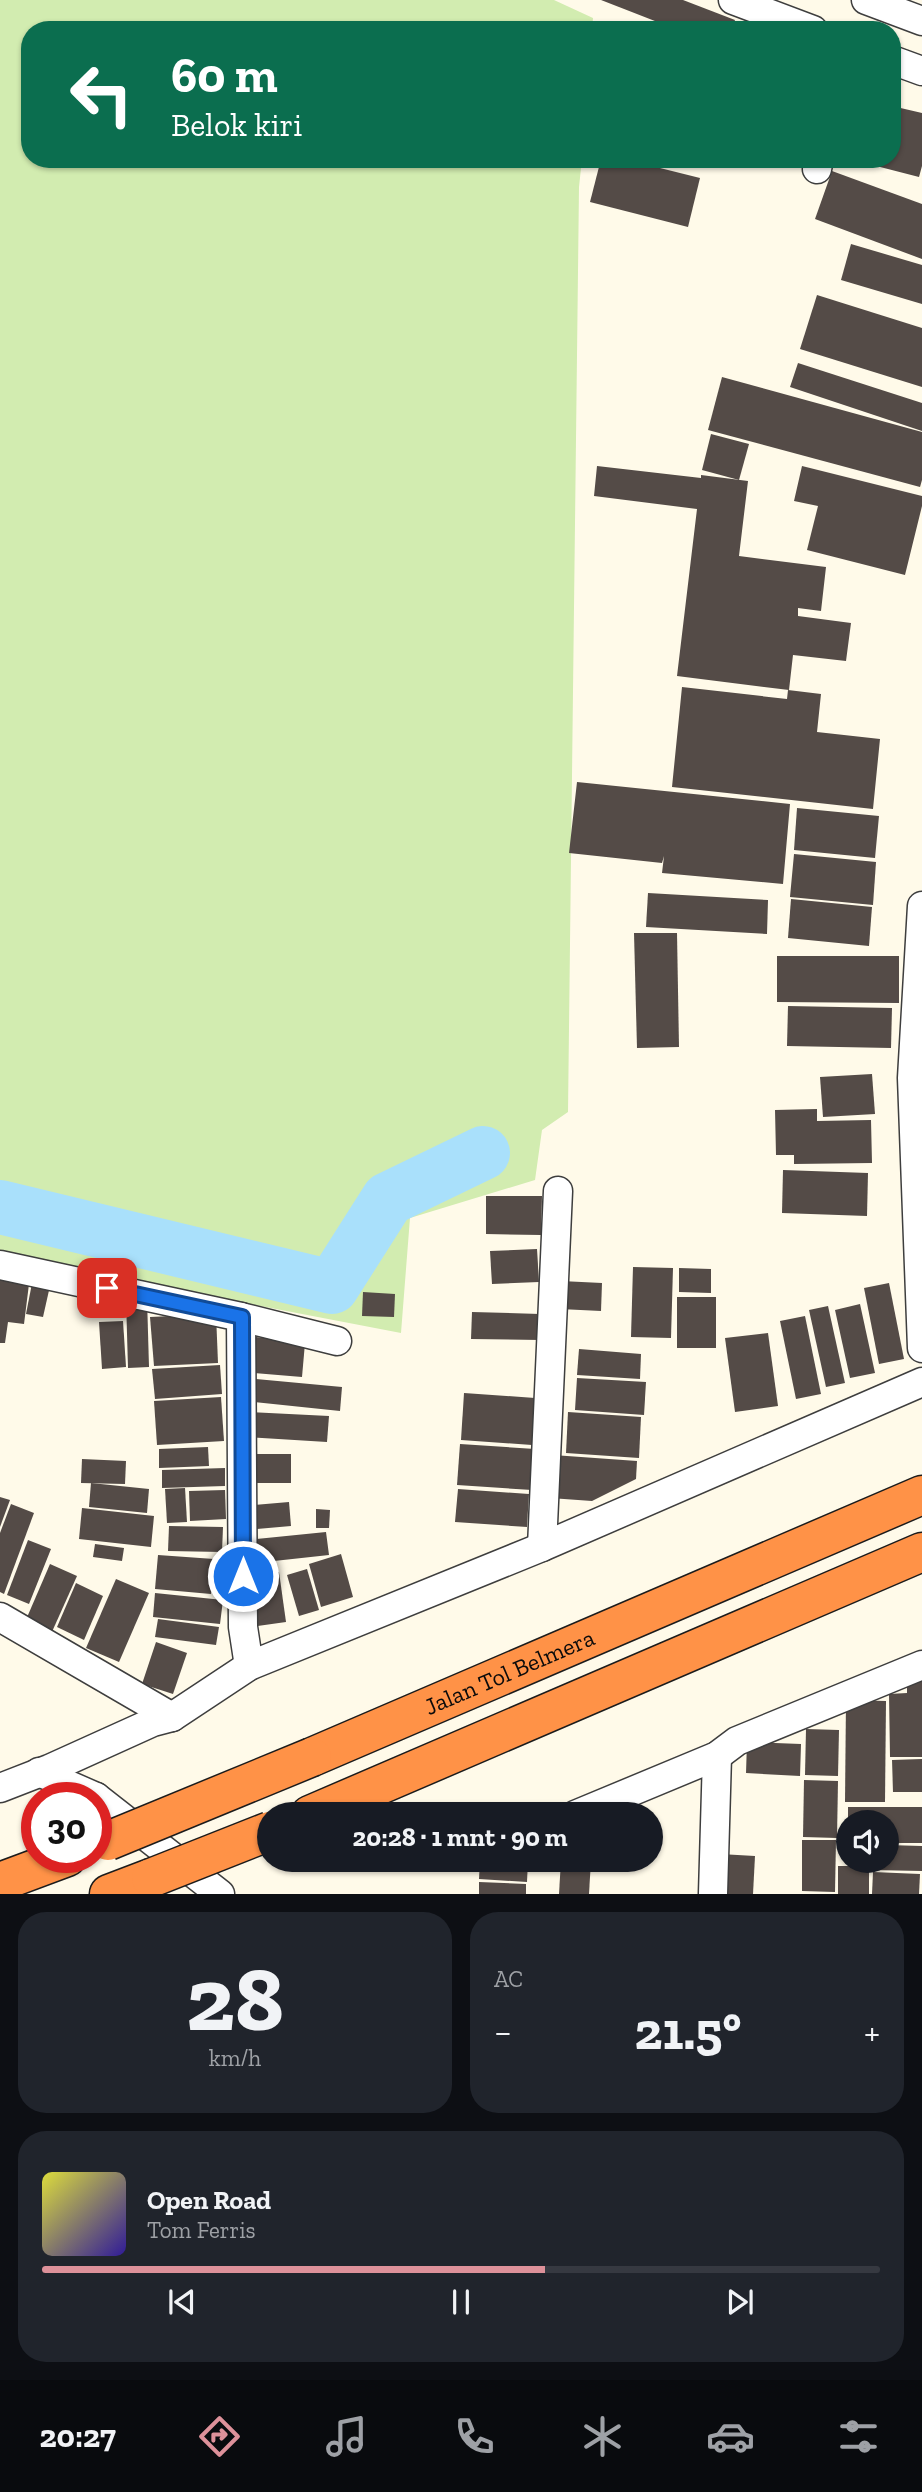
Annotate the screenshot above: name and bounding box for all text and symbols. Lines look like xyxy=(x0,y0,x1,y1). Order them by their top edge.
text: 60 m xyxy=(171,46,278,105)
icon: left xyxy=(56,49,147,140)
text: Belok kiri xyxy=(171,106,302,144)
pin xyxy=(77,1258,137,1318)
icon: arrive xyxy=(88,1269,126,1307)
position arrow xyxy=(206,1539,280,1613)
street label: Jalan Tol Belmera xyxy=(420,1622,599,1721)
speed limit sign: 30 xyxy=(21,1782,112,1873)
map controls xyxy=(836,1810,899,1873)
button: sound xyxy=(836,1810,899,1873)
text: 20:28 · 1 mnt · 90 m xyxy=(352,1821,568,1853)
text: 28 xyxy=(186,1944,284,2053)
text: AC xyxy=(494,1965,523,1993)
text: 21.5° xyxy=(634,2000,741,2062)
text: − xyxy=(494,2009,512,2055)
text: + xyxy=(864,2009,880,2055)
text: km/h xyxy=(209,2044,261,2072)
text: Open Road xyxy=(147,2184,271,2216)
text: Tom Ferris xyxy=(147,2216,256,2244)
icon: previous xyxy=(163,2283,201,2321)
icon: pause xyxy=(442,2283,480,2321)
icon: next xyxy=(721,2283,759,2321)
icon: directions xyxy=(195,2412,244,2461)
icon: music xyxy=(322,2412,371,2461)
icon: phone xyxy=(450,2412,499,2461)
icon: climate xyxy=(578,2412,627,2461)
icon: car xyxy=(706,2412,755,2461)
icon: filters xyxy=(834,2412,883,2461)
text: 20:27 xyxy=(39,2417,116,2455)

